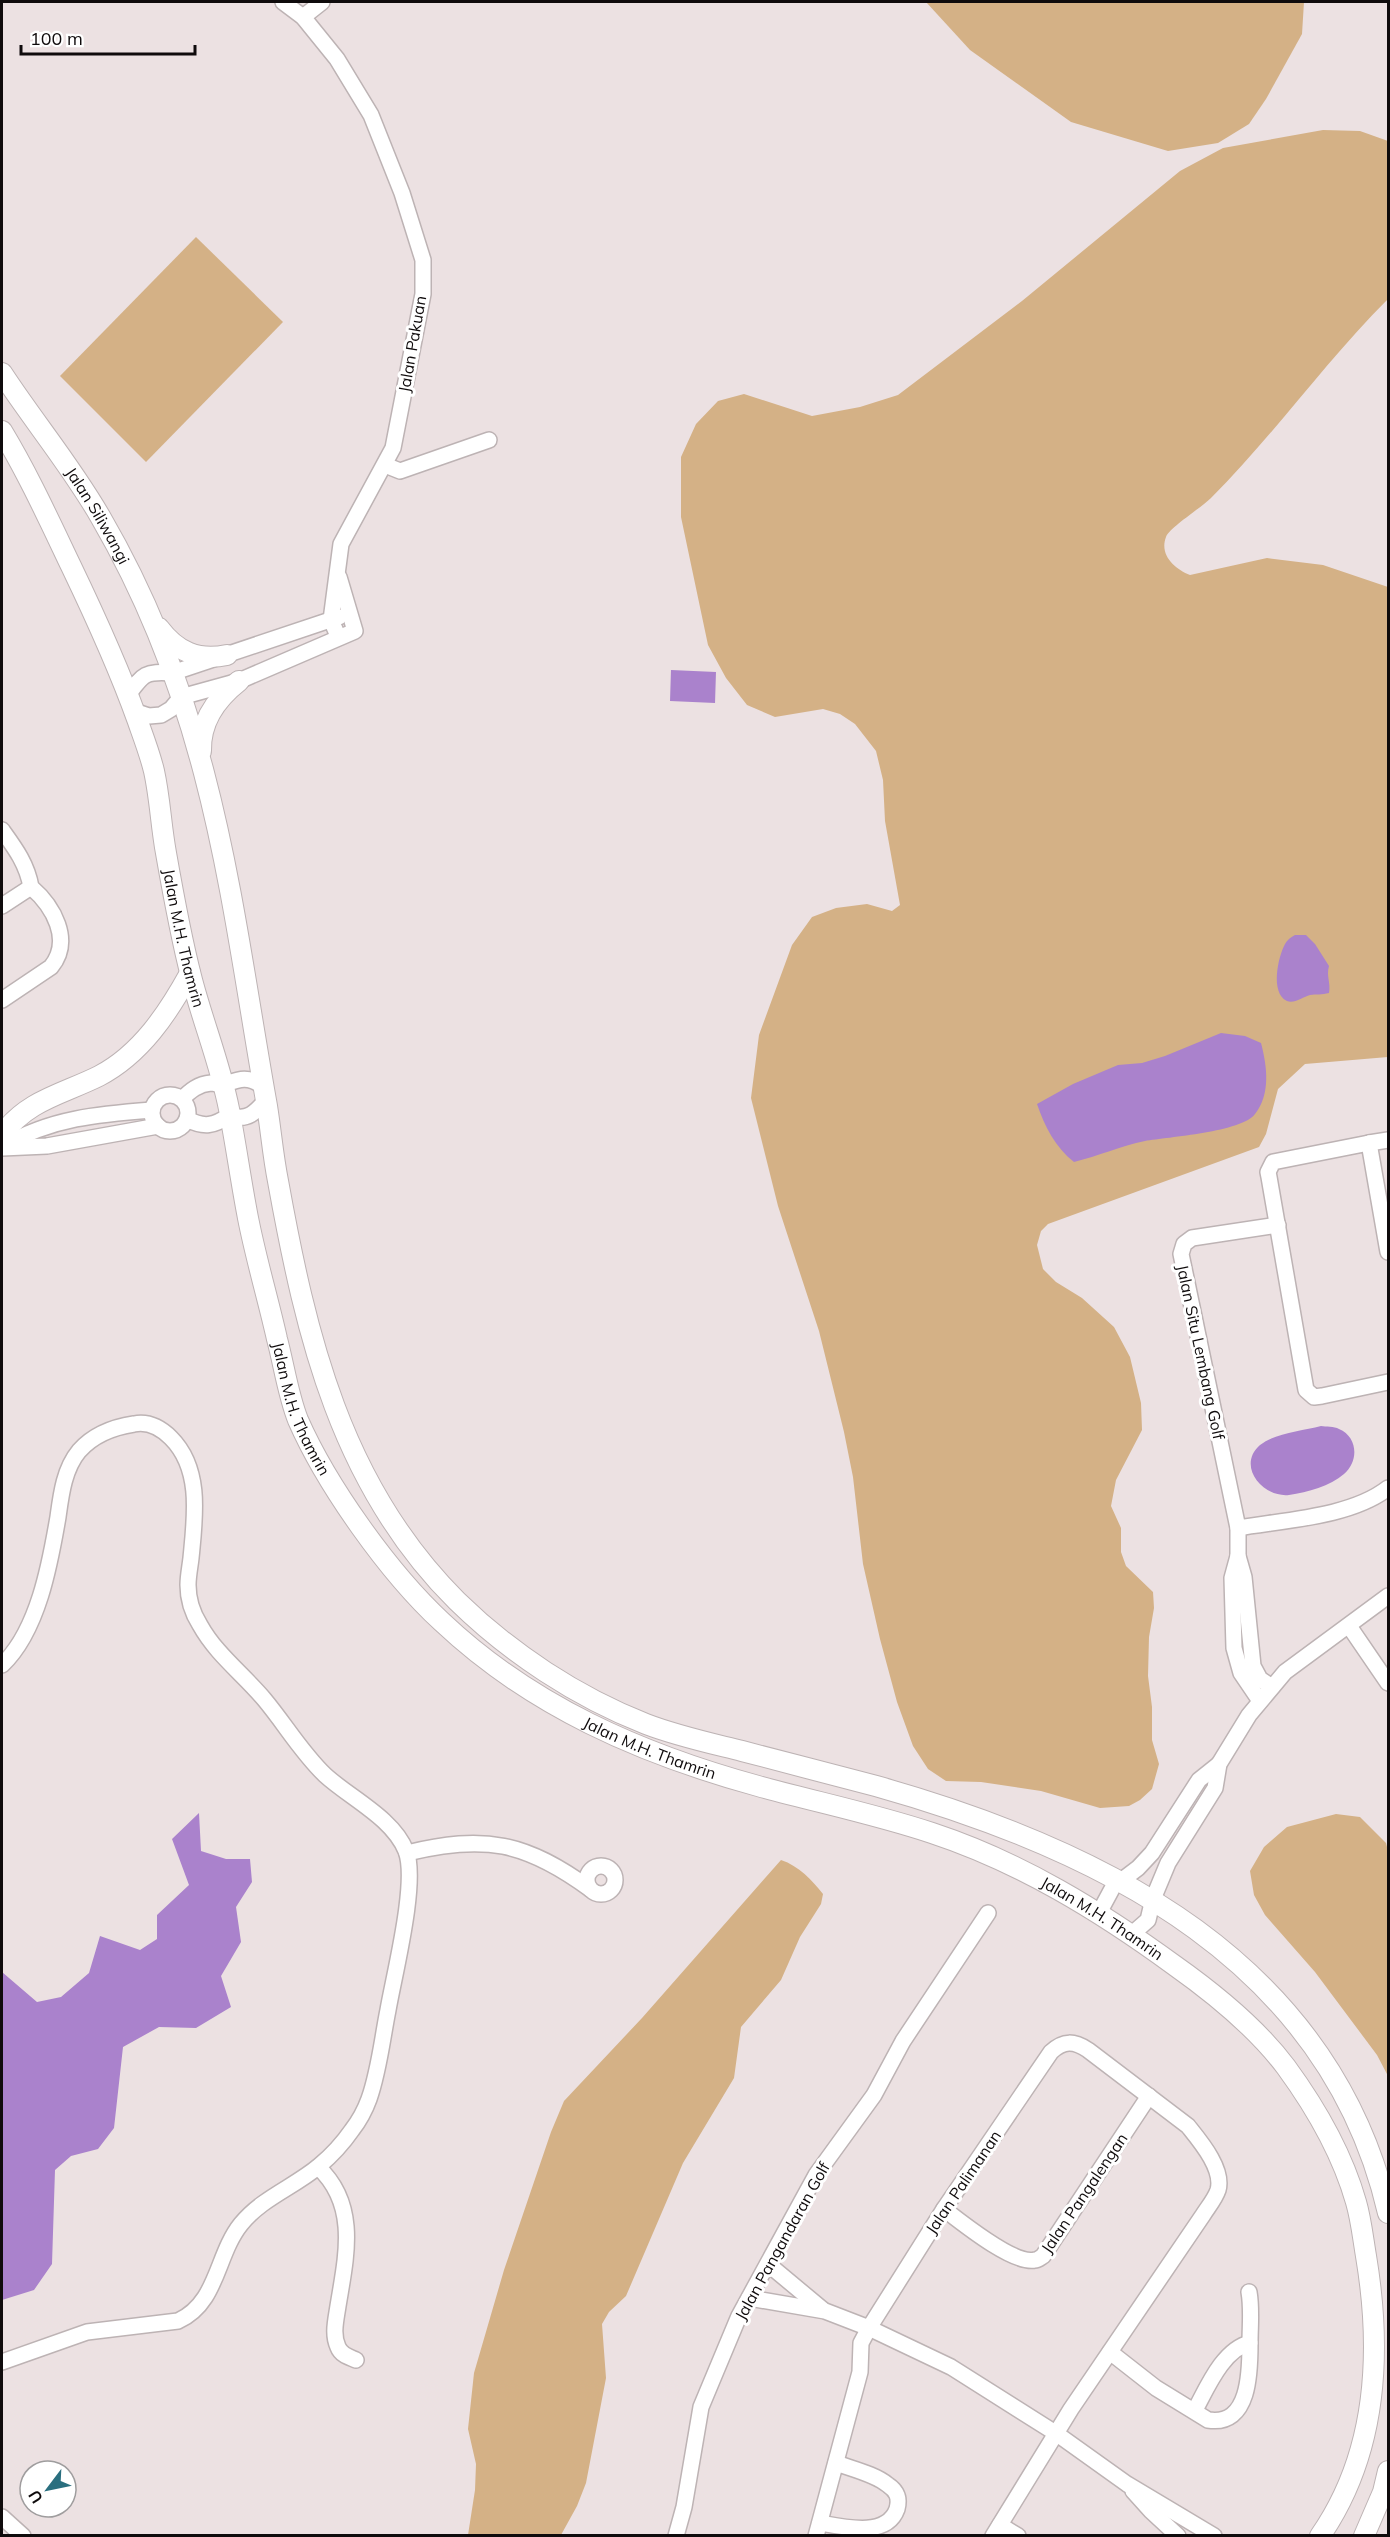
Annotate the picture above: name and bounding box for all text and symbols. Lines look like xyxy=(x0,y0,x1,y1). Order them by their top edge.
scale bar xyxy=(21,18,195,56)
text: 100 m xyxy=(30,27,83,50)
street label: Jalan Pakuan xyxy=(394,294,430,394)
street label: Jalan Siliwangi xyxy=(61,463,134,567)
street label: Jalan M.H. Thamrin xyxy=(159,867,209,1010)
street label: Jalan Situ Lembang Golf xyxy=(1173,1263,1229,1442)
street label: Jalan M.H. Thamrin xyxy=(268,1340,335,1479)
street label: Jalan M.H. Thamrin xyxy=(580,1712,719,1783)
street label: Jalan M.H. Thamrin xyxy=(1038,1872,1167,1964)
street label: Jalan Palimanan xyxy=(921,2126,1005,2238)
street label: Jalan Pangalengan xyxy=(1036,2129,1132,2257)
street label: Jalan Pangandaran Golf xyxy=(730,2158,834,2324)
north arrow xyxy=(18,2459,78,2519)
text: U xyxy=(24,2487,47,2507)

